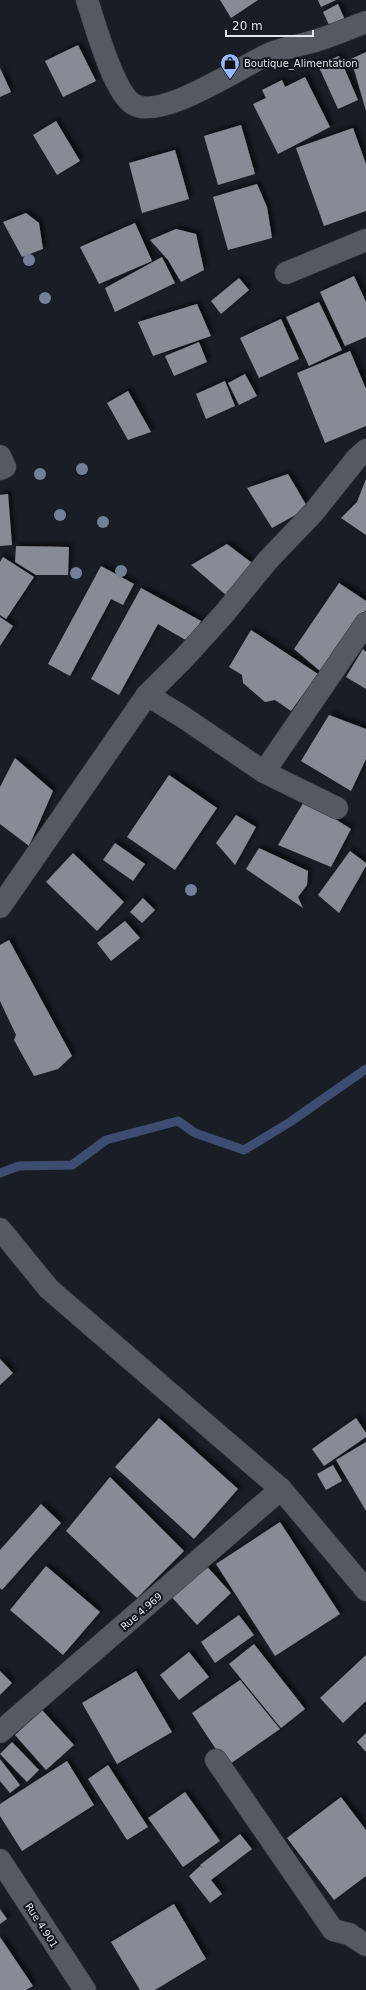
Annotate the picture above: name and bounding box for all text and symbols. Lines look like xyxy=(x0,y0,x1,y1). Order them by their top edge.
scale bar xyxy=(226,12,313,38)
text: 20 m xyxy=(232,19,263,33)
shop icon: Boutique_Alimentation xyxy=(219,52,241,80)
place label: Boutique_Alimentation xyxy=(244,58,358,70)
street label: Rue 4.969 xyxy=(119,1591,164,1632)
street label: Rue 4.901 xyxy=(23,1901,60,1950)

